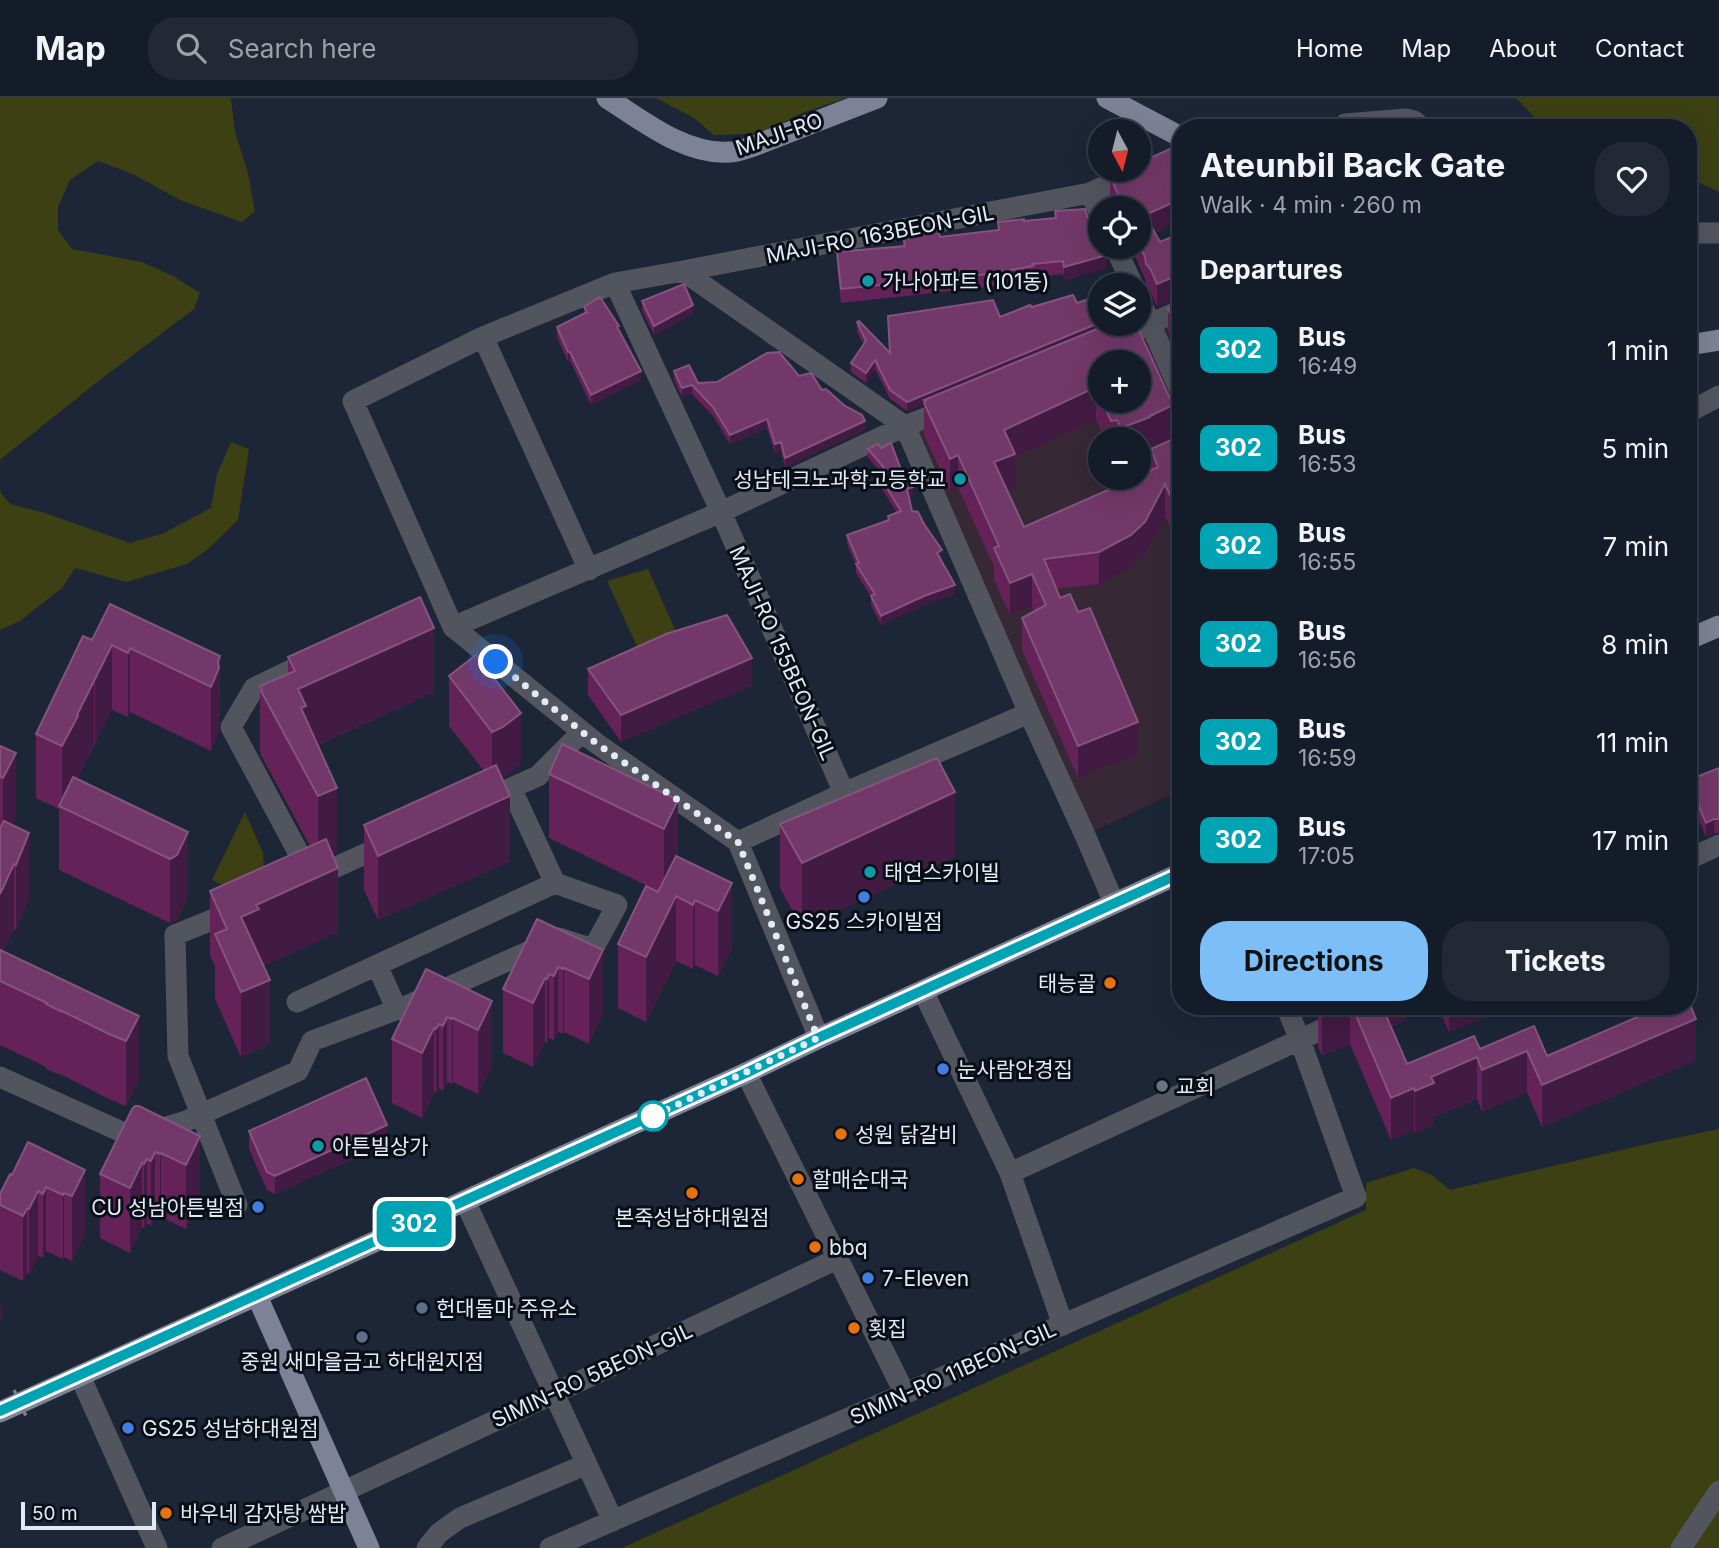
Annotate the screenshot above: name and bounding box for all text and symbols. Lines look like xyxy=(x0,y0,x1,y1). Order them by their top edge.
search box xyxy=(148,17,638,80)
text: Map xyxy=(35,28,106,68)
icon: search xyxy=(172,29,210,67)
text: Search here xyxy=(228,33,376,64)
text: Home xyxy=(1296,34,1363,63)
text: Map xyxy=(1401,34,1451,63)
text: About xyxy=(1489,34,1557,63)
text: Contact xyxy=(1595,34,1684,63)
street label: MAJI-RO xyxy=(732,107,826,161)
north arrow xyxy=(1088,119,1152,182)
map controls xyxy=(1088,119,1151,490)
button: heart xyxy=(1595,142,1669,216)
text: Ateunbil Back Gate xyxy=(1200,145,1505,185)
text: Walk · 4 min · 260 m xyxy=(1200,191,1422,219)
button: locate xyxy=(1088,196,1151,259)
street label: MAJI-RO 163BEON-GIL xyxy=(764,200,996,268)
text: Departures xyxy=(1200,254,1343,285)
place label: 가나아파트 (101동) xyxy=(882,269,1049,294)
marker: 가나아파트 (101동) xyxy=(860,273,876,289)
button: layers xyxy=(1088,273,1151,336)
text: Bus xyxy=(1298,321,1346,352)
text: 302 xyxy=(1215,335,1262,364)
text: 1 min xyxy=(1607,335,1669,366)
button: + xyxy=(1088,350,1151,413)
text: 16:49 xyxy=(1298,352,1357,380)
text: Bus xyxy=(1298,419,1346,450)
button: − xyxy=(1088,427,1151,490)
text: 302 xyxy=(1215,433,1262,462)
text: 5 min xyxy=(1601,433,1669,464)
text: 16:53 xyxy=(1298,450,1356,478)
place label: 성남테크노과학고등학교 xyxy=(733,467,946,492)
marker: 성남테크노과학고등학교 xyxy=(952,471,968,487)
text: Bus xyxy=(1298,517,1346,548)
text: 302 xyxy=(1215,531,1262,560)
text: 7 min xyxy=(1603,531,1669,562)
street label: MAJI-RO 155BEON-GIL xyxy=(725,542,841,764)
text: 16:55 xyxy=(1298,548,1356,576)
text: Bus xyxy=(1298,615,1346,646)
text: 302 xyxy=(1215,629,1262,658)
text: 8 min xyxy=(1601,629,1669,660)
your location xyxy=(478,644,513,679)
text: 16:56 xyxy=(1298,646,1357,674)
text: Bus xyxy=(1298,713,1346,744)
text: 302 xyxy=(1215,727,1262,756)
text: 11 min xyxy=(1596,727,1669,758)
text: 16:59 xyxy=(1298,744,1357,772)
text: Bus xyxy=(1298,811,1346,842)
text: 302 xyxy=(1215,825,1262,854)
text: 17 min xyxy=(1592,825,1669,856)
text: 17:05 xyxy=(1298,842,1355,870)
place label: 태연스카이빌 xyxy=(884,860,1000,885)
marker: 태연스카이빌 xyxy=(862,864,878,880)
marker: GS25 스카이빌점 xyxy=(856,889,872,905)
place label: GS25 스카이빌점 xyxy=(785,909,943,934)
button: Directions xyxy=(1200,921,1428,1001)
button: Tickets xyxy=(1442,921,1669,1001)
place label: 태능골 xyxy=(1038,971,1096,996)
marker: 태능골 xyxy=(1102,975,1118,991)
place label: 눈사람안경집 xyxy=(957,1057,1073,1082)
marker: 눈사람안경집 xyxy=(935,1061,951,1077)
place label: 교회 xyxy=(1176,1074,1215,1099)
marker: 교회 xyxy=(1154,1078,1170,1094)
unlabelled marker xyxy=(638,1101,668,1131)
place label: 성원 닭갈비 xyxy=(855,1122,958,1147)
marker: 성원 닭갈비 xyxy=(833,1126,849,1142)
place label: 아튼빌상가 xyxy=(332,1134,429,1159)
marker: 아튼빌상가 xyxy=(310,1138,326,1154)
place label: 할매순대국 xyxy=(812,1167,909,1192)
marker: 할매순대국 xyxy=(790,1171,806,1187)
marker: 본죽성남하대원점 xyxy=(684,1185,700,1201)
place label: CU 성남아튼빌점 xyxy=(91,1195,244,1220)
marker: CU 성남아튼빌점 xyxy=(250,1199,266,1215)
line badge: 302 xyxy=(374,1201,454,1247)
place label: 본죽성남하대원점 xyxy=(615,1205,769,1230)
text: 302 xyxy=(391,1209,437,1238)
place label: bbq xyxy=(829,1235,868,1260)
marker: bbq xyxy=(807,1239,823,1255)
place label: 7-Eleven xyxy=(882,1266,969,1291)
marker: 7-Eleven xyxy=(860,1270,876,1286)
place label: 헌대돌마 주유소 xyxy=(436,1296,577,1321)
marker: 헌대돌마 주유소 xyxy=(414,1300,430,1316)
street label: SIMIN-RO 11BEON-GIL xyxy=(846,1316,1060,1430)
place label: 횟집 xyxy=(868,1316,907,1341)
street label: SIMIN-RO 5BEON-GIL xyxy=(488,1317,696,1433)
marker: 횟집 xyxy=(846,1320,862,1336)
marker: 중원 새마을금고 하대원지점 xyxy=(354,1329,370,1345)
place label: 중원 새마을금고 하대원지점 xyxy=(240,1349,484,1374)
place label: GS25 성남하대원점 xyxy=(142,1416,319,1441)
marker: GS25 성남하대원점 xyxy=(120,1420,136,1436)
scale bar xyxy=(21,1499,156,1531)
place label: 바우네 감자탕 쌈밥 xyxy=(180,1501,346,1526)
text: 50 m xyxy=(32,1502,78,1525)
marker: 바우네 감자탕 쌈밥 xyxy=(158,1505,174,1521)

